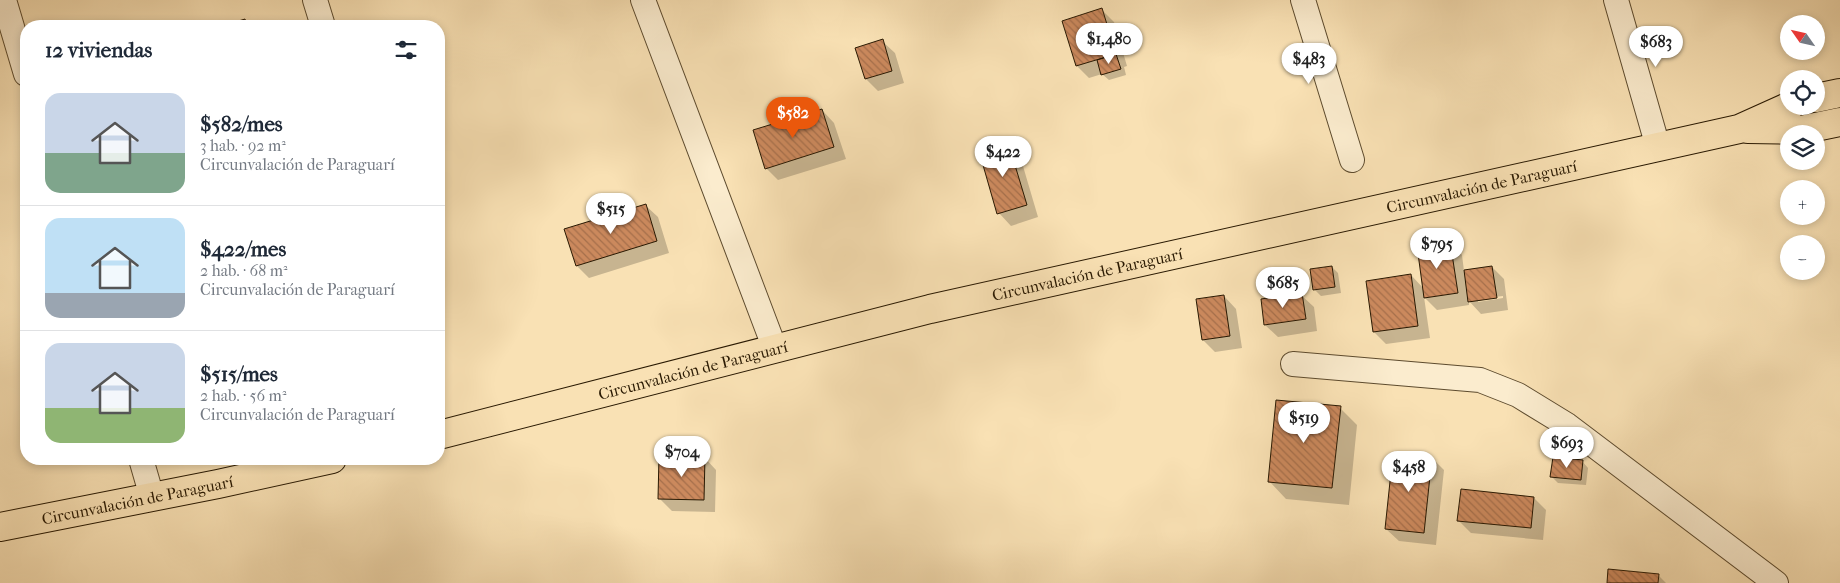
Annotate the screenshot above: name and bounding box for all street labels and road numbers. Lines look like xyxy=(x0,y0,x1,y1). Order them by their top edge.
street label: Circunvalación de Paraguarí xyxy=(1385,156,1579,217)
street label: Circunvalación de Paraguarí xyxy=(990,244,1185,305)
street label: Circunvalación de Paraguarí xyxy=(596,337,790,404)
street label: Circunvalación de Paraguarí xyxy=(40,472,235,529)

